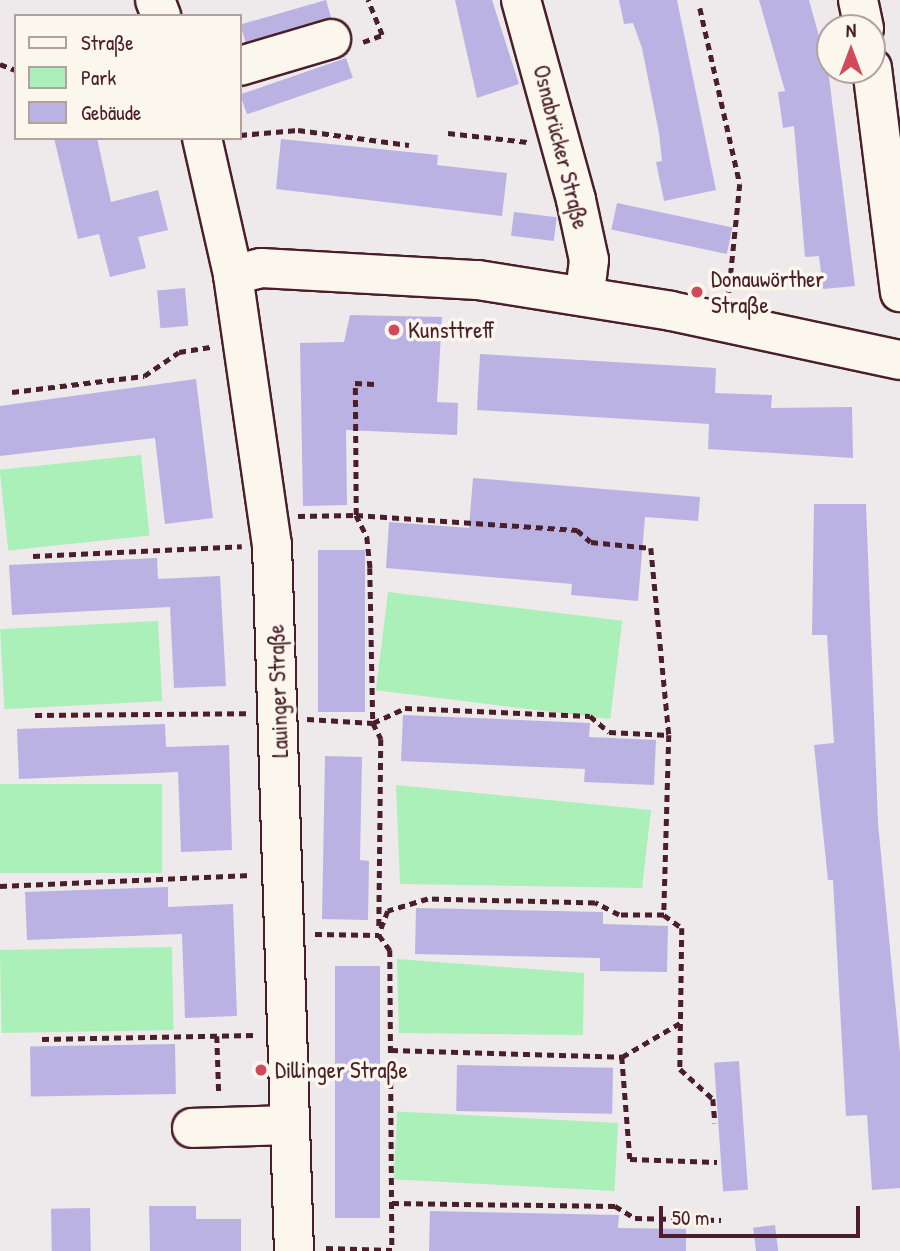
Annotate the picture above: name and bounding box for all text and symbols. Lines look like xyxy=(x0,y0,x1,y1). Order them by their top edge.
legend xyxy=(14,14,242,140)
north arrow xyxy=(816,14,886,84)
text: N xyxy=(846,17,856,43)
text: Straße xyxy=(81,28,134,57)
street label: Osnabrücker Straße xyxy=(527,62,595,232)
text: Park xyxy=(81,63,116,92)
text: Gebäude xyxy=(81,98,141,127)
place label: Donauwörther Straße xyxy=(711,265,824,319)
marker: Donauwörther Straße xyxy=(689,284,705,300)
place label: Kunsttreff xyxy=(408,316,494,344)
marker: Kunsttreff xyxy=(386,322,402,338)
street label: Lauinger Straße xyxy=(262,624,294,758)
place label: Dillinger Straße xyxy=(275,1056,408,1084)
marker: Dillinger Straße xyxy=(253,1062,269,1078)
scale bar xyxy=(662,1192,863,1236)
text: 50 m xyxy=(672,1203,709,1232)

